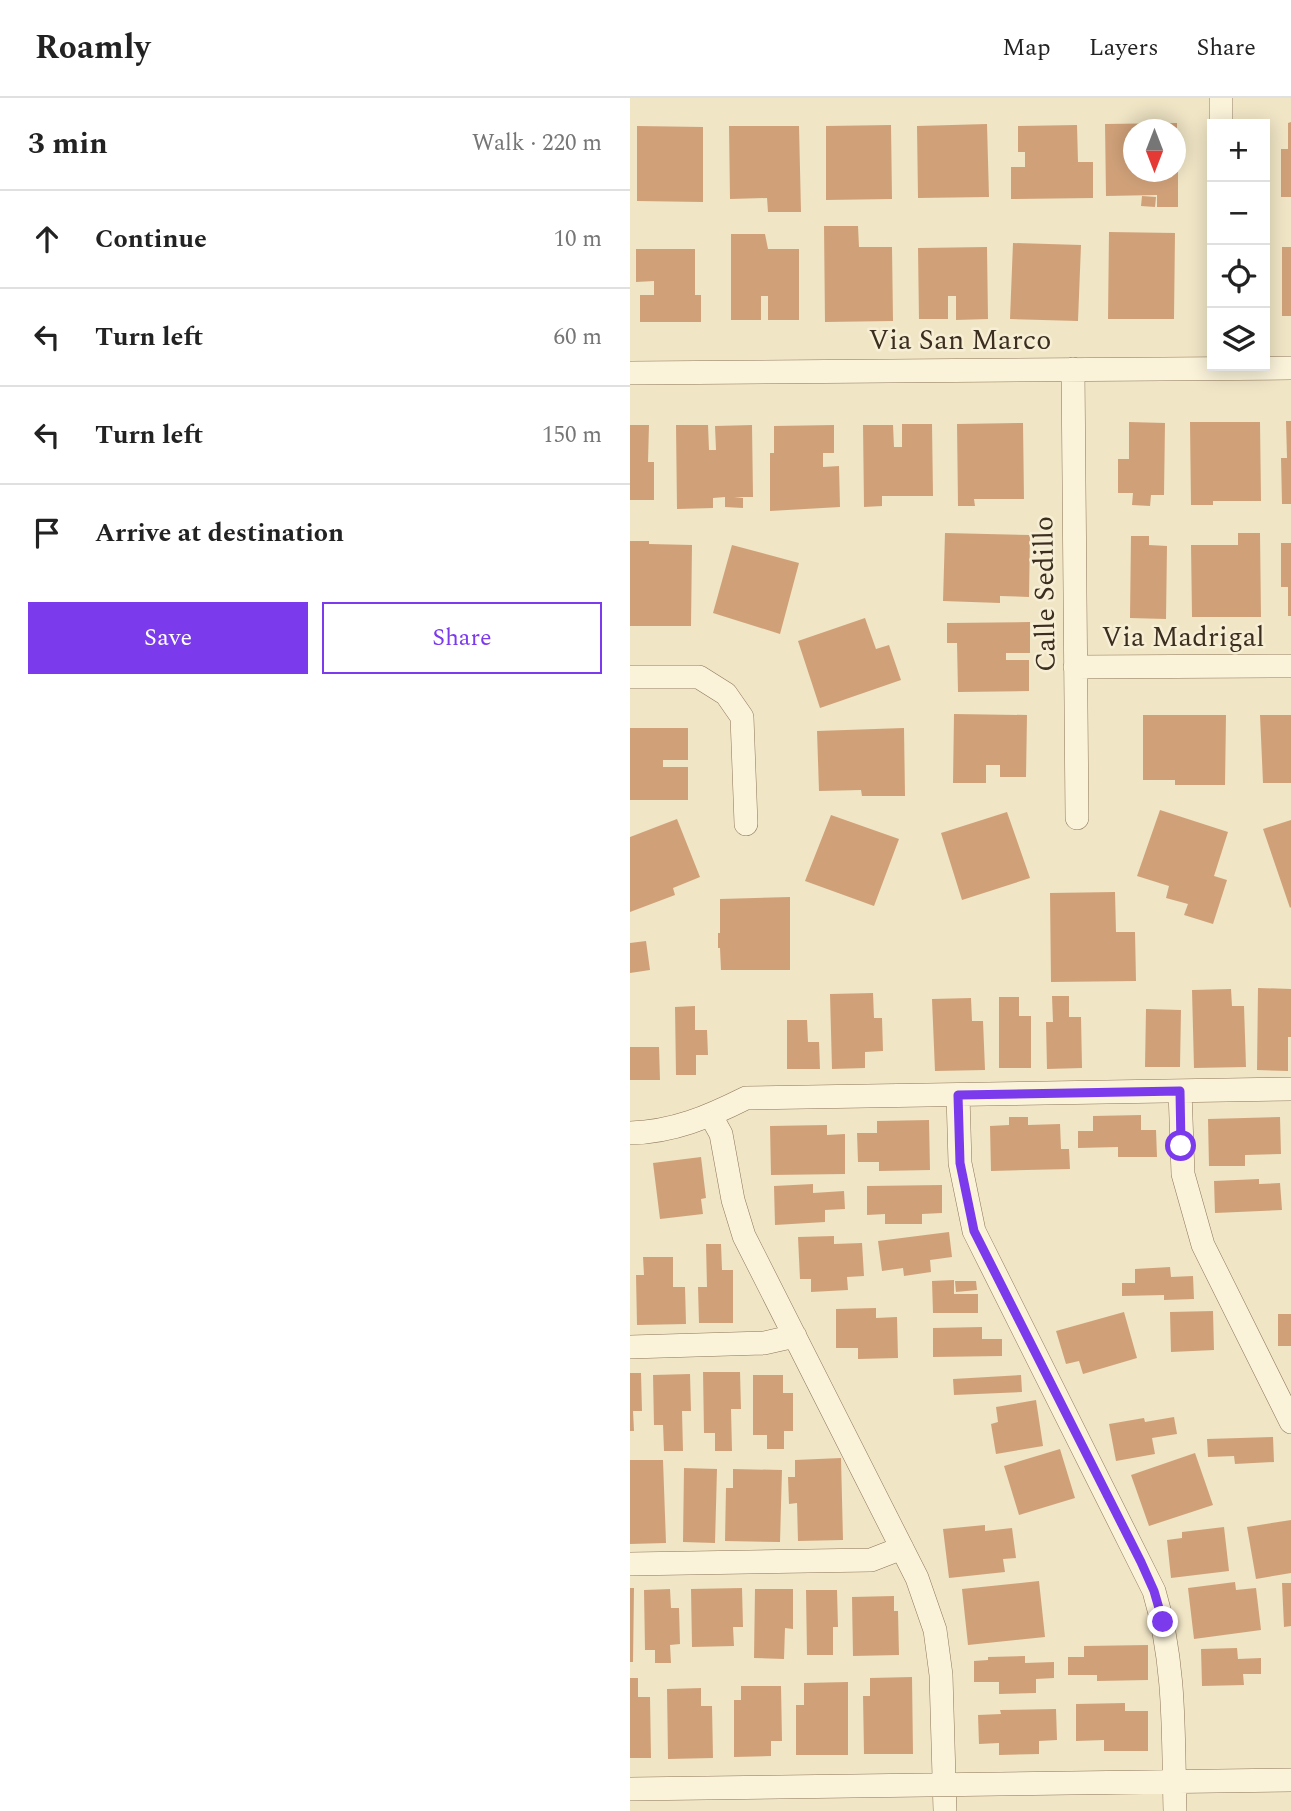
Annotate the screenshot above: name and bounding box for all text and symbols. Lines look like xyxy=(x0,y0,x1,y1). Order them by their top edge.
text: Roamly xyxy=(35,23,150,73)
text: Map xyxy=(1002,30,1051,66)
text: Layers xyxy=(1089,30,1159,66)
text: Share xyxy=(1197,30,1256,66)
north arrow xyxy=(1123,119,1186,182)
map controls xyxy=(1207,119,1270,371)
button: + xyxy=(1207,119,1270,182)
text: 3 min xyxy=(28,121,108,167)
text: Walk · 220 m xyxy=(472,126,602,161)
button: − xyxy=(1207,182,1270,245)
text: Continue xyxy=(95,219,207,259)
icon: ahead xyxy=(28,220,66,258)
text: 10 m xyxy=(553,222,602,257)
button: locate xyxy=(1207,245,1270,308)
button: layers xyxy=(1207,308,1270,371)
text: Turn left xyxy=(95,317,203,357)
icon: left xyxy=(28,318,66,356)
street label: Via San Marco xyxy=(869,319,1051,362)
text: 60 m xyxy=(553,320,602,355)
text: Turn left xyxy=(95,415,203,455)
icon: left xyxy=(28,416,66,454)
text: 150 m xyxy=(542,418,602,453)
text: Arrive at destination xyxy=(95,513,344,553)
icon: arrive xyxy=(28,514,66,552)
street label: Calle Sedillo xyxy=(1022,516,1068,672)
button: Save xyxy=(28,602,308,674)
button: Share xyxy=(322,602,602,674)
street label: Via Madrigal xyxy=(1101,616,1265,659)
route start xyxy=(1165,1130,1196,1161)
route end xyxy=(1147,1606,1178,1637)

